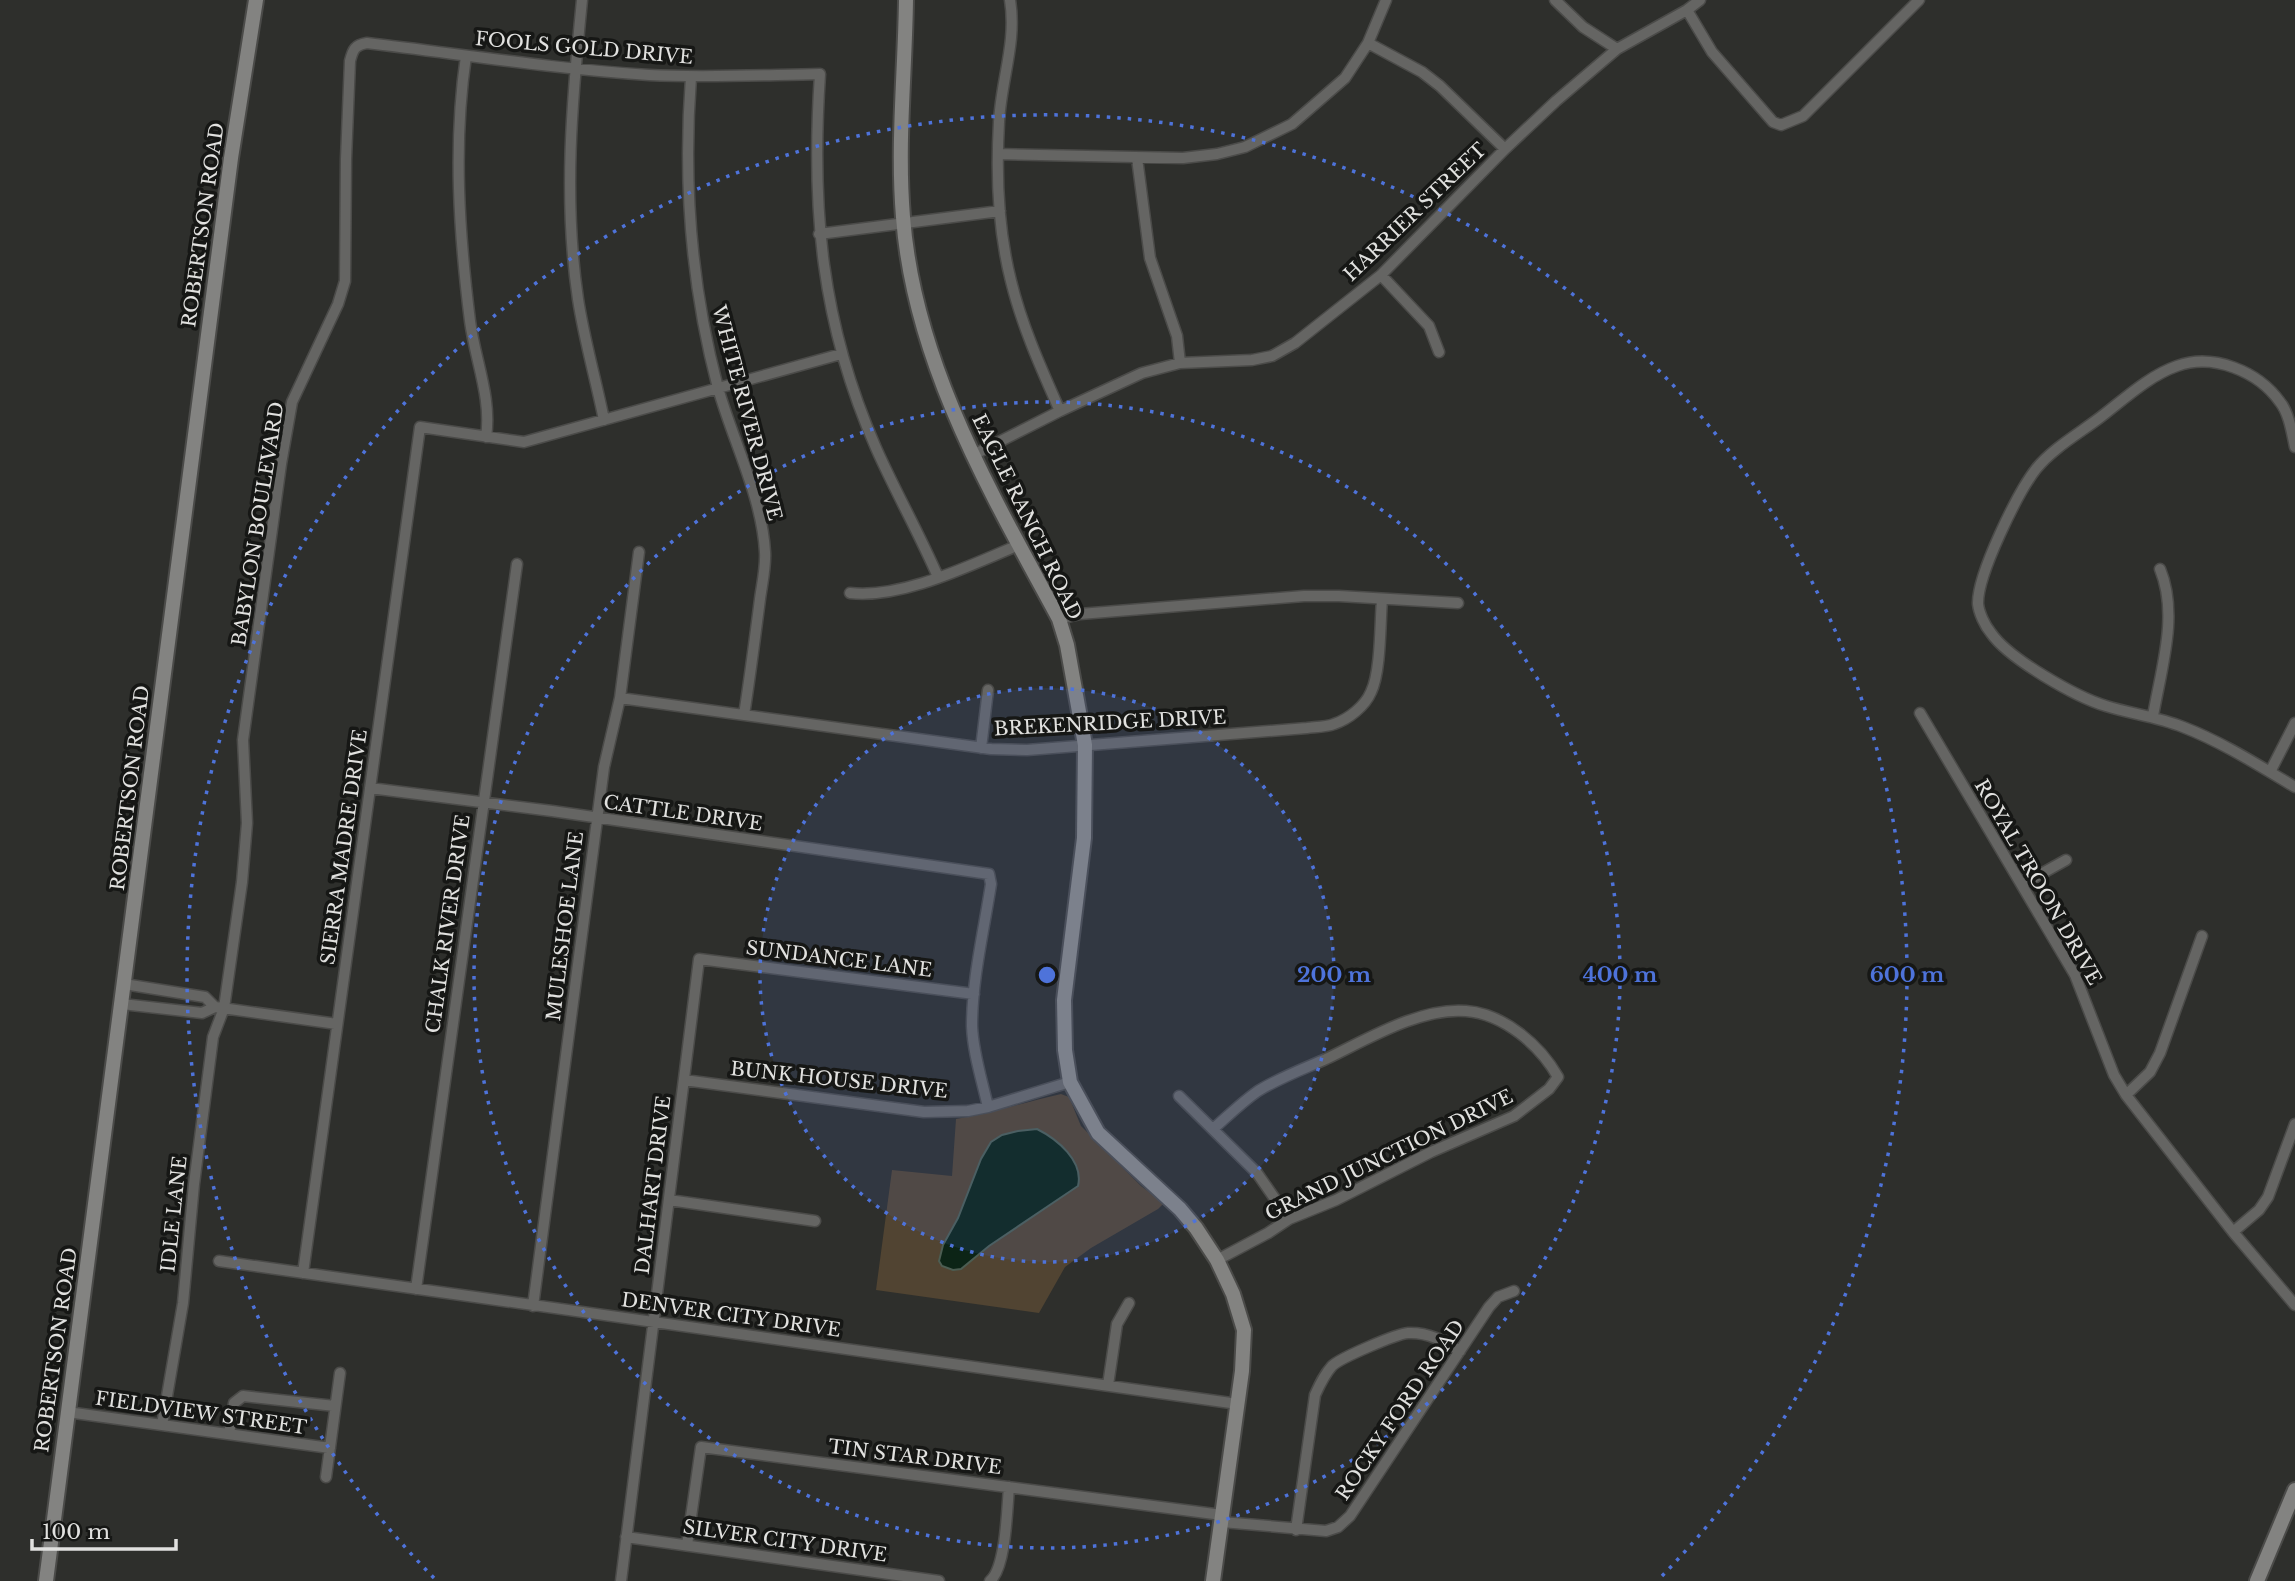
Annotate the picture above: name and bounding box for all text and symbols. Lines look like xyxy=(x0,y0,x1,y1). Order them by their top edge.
street label: FOOLS GOLD DRIVE xyxy=(474,27,694,69)
street label: ROBERTSON ROAD xyxy=(177,121,229,329)
street label: HARRIER STREET xyxy=(1339,138,1491,286)
street label: WHITE RIVER DRIVE xyxy=(707,302,787,523)
street label: BABYLON BOULEVARD xyxy=(227,400,289,648)
street label: EAGLE RANCH ROAD xyxy=(967,410,1087,624)
street label: ROBERTSON ROAD xyxy=(106,684,154,892)
street label: BREKENRIDGE DRIVE xyxy=(993,705,1227,741)
street label: SIERRA MADRE DRIVE xyxy=(316,728,372,966)
street label: ROYAL TROON DRIVE xyxy=(1970,775,2106,989)
street label: CATTLE DRIVE xyxy=(602,790,764,836)
street label: CHALK RIVER DRIVE xyxy=(421,813,475,1035)
street label: MULESHOE LANE xyxy=(542,830,588,1022)
street label: SUNDANCE LANE xyxy=(745,936,933,982)
text: 200 m xyxy=(1297,962,1371,988)
text: 400 m xyxy=(1583,962,1657,988)
text: 600 m xyxy=(1870,962,1944,988)
centre of rings xyxy=(1035,963,1059,987)
street label: BUNK HOUSE DRIVE xyxy=(729,1057,949,1103)
street label: GRAND JUNCTION DRIVE xyxy=(1261,1085,1517,1225)
street label: DALHART DRIVE xyxy=(631,1094,675,1276)
street label: IDLE LANE xyxy=(156,1155,192,1273)
street label: ROBERTSON ROAD xyxy=(30,1246,82,1454)
street label: DENVER CITY DRIVE xyxy=(620,1288,842,1342)
street label: ROCKY FORD ROAD xyxy=(1331,1316,1469,1504)
street label: FIELDVIEW STREET xyxy=(94,1387,308,1439)
street label: TIN STAR DRIVE xyxy=(827,1435,1003,1479)
scale bar xyxy=(32,1508,175,1552)
street label: SILVER CITY DRIVE xyxy=(682,1515,888,1567)
text: 100 m xyxy=(42,1519,110,1545)

